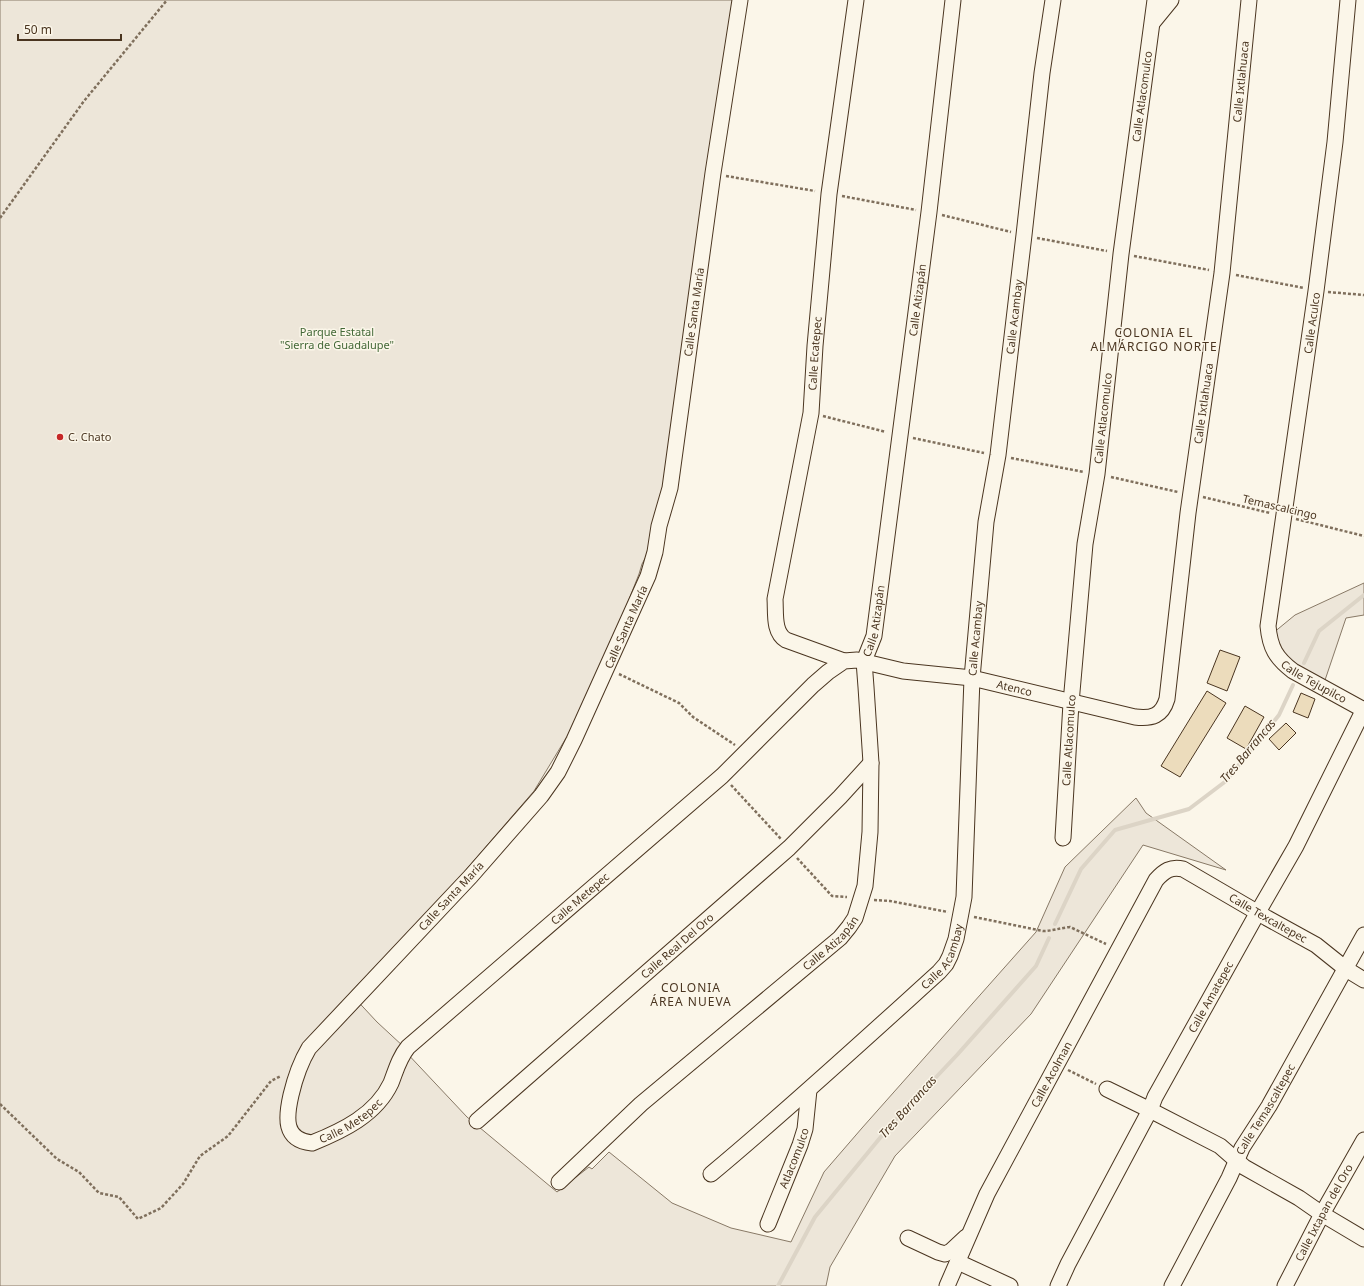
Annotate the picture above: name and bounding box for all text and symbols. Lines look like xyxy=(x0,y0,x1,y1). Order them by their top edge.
scale bar xyxy=(18,16,121,42)
text: 50 m xyxy=(24,21,52,38)
street label: Calle Ixtlahuaca xyxy=(1229,40,1252,123)
street label: Calle Atlacomulco xyxy=(1128,50,1155,143)
street label: Calle Atizapán xyxy=(905,263,929,337)
street label: Calle Santa María xyxy=(680,267,707,357)
street label: Calle Acambay xyxy=(1002,278,1026,355)
street label: Calle Aculco xyxy=(1300,291,1323,355)
street label: Calle Ecatepec xyxy=(804,316,825,391)
park label: Parque Estatal "Sierra de Guadalupe" xyxy=(280,324,394,352)
district label: COLONIA EL ALMÁRCIGO NORTE xyxy=(1090,324,1218,355)
street label: Calle Ixtlahuaca xyxy=(1190,362,1216,445)
street label: Calle Atlacomulco xyxy=(1090,371,1115,465)
place label: C. Chato xyxy=(68,429,112,444)
marker: C. Chato xyxy=(55,432,65,442)
street label: Temascalcingo xyxy=(1241,491,1319,522)
street label: Calle Santa María xyxy=(600,583,651,671)
street label: Calle Atizapán xyxy=(859,584,888,659)
street label: Calle Acambay xyxy=(964,600,986,676)
street label: Calle Tejupilco xyxy=(1278,656,1350,706)
street label: Atenco xyxy=(995,676,1034,699)
street label: Calle Atlacomulco xyxy=(1058,693,1079,786)
water label: Tres Barrancas xyxy=(1216,715,1279,786)
street label: Calle Santa María xyxy=(415,858,487,934)
street label: Calle Metepec xyxy=(547,869,612,928)
street label: Calle Texcaltepec xyxy=(1226,889,1310,946)
street label: Calle Real Del Oro xyxy=(637,909,717,982)
street label: Calle Atizapán xyxy=(799,913,861,973)
street label: Calle Acambay xyxy=(917,922,966,992)
street label: Calle Amatepec xyxy=(1184,958,1236,1035)
district label: COLONIA ÁREA NUEVA xyxy=(650,979,732,1010)
street label: Calle Acolman xyxy=(1027,1039,1075,1110)
street label: Calle Temascaltepec xyxy=(1232,1061,1298,1157)
water label: Tres Barrancas xyxy=(875,1072,940,1142)
street label: Calle Metepec xyxy=(316,1095,385,1146)
street label: Atlacomulco xyxy=(775,1125,812,1190)
street label: Calle Ixtapan del Oro xyxy=(1291,1161,1356,1264)

